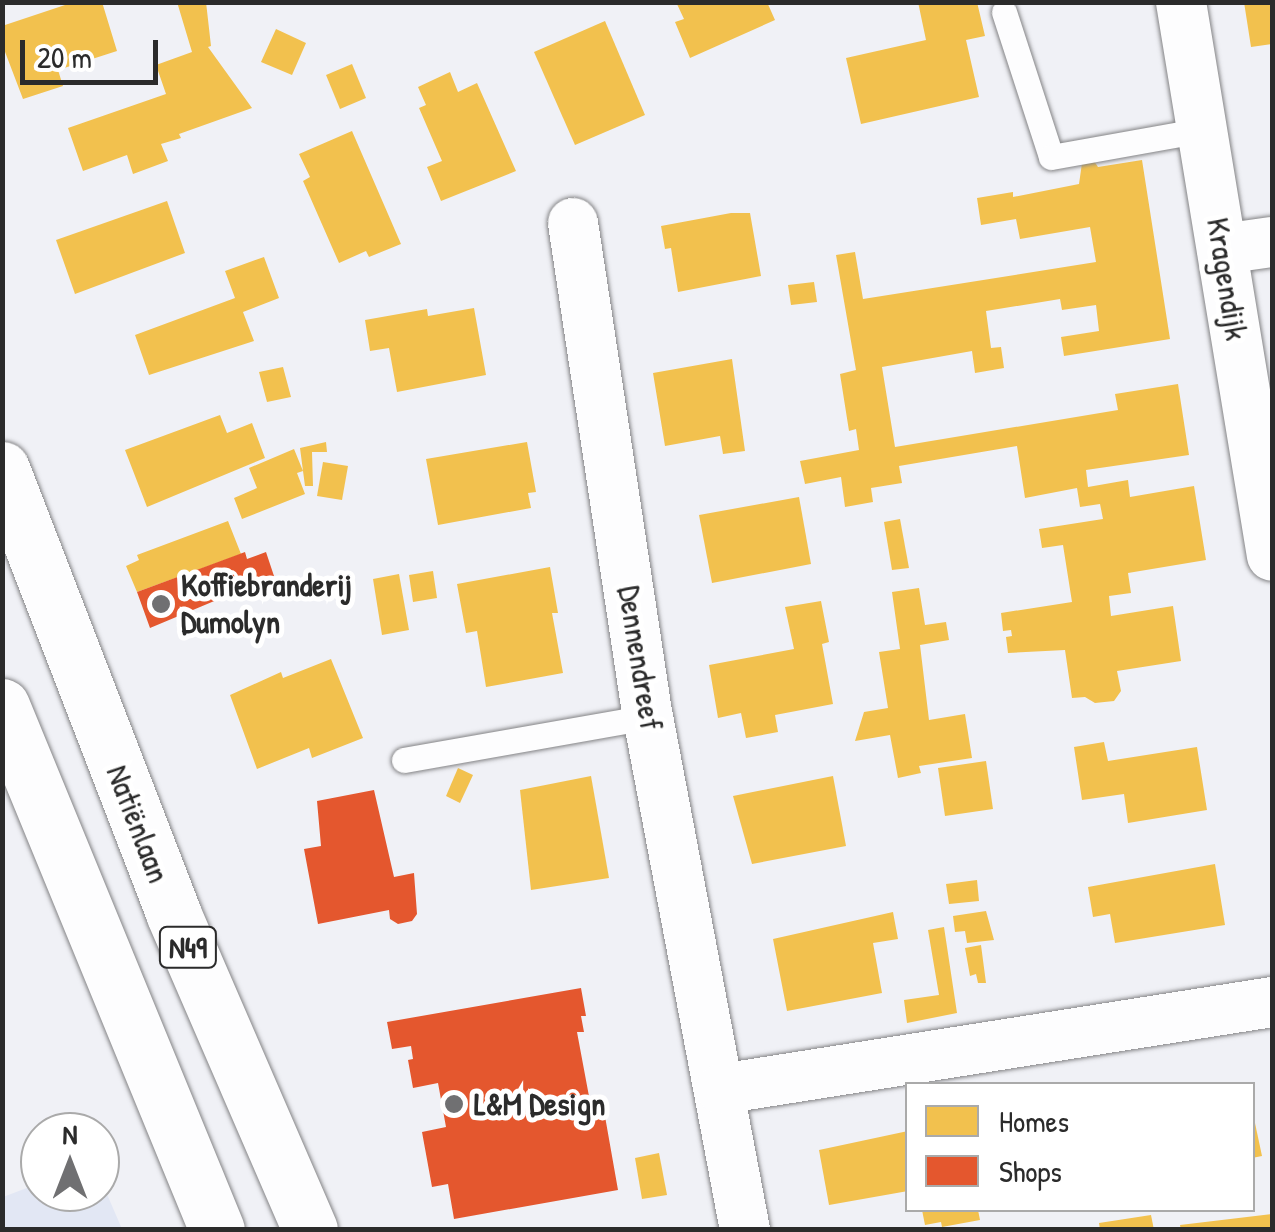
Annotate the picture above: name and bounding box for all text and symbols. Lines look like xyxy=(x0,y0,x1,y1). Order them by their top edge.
scale bar xyxy=(25,20,162,82)
text: 20 m xyxy=(37,37,92,77)
street label: Kragendijk xyxy=(1198,215,1256,343)
place label: Koffiebranderij Dumolyn xyxy=(181,567,352,642)
street label: Dennendreef xyxy=(610,583,670,733)
marker: Koffiebranderij Dumolyn xyxy=(150,593,172,615)
street label: Natiënlaan xyxy=(98,760,178,888)
road number: N49 xyxy=(158,922,218,972)
legend xyxy=(905,1082,1255,1212)
place label: L&M Design xyxy=(474,1085,605,1123)
marker: L&M Design xyxy=(443,1093,465,1115)
text: Homes xyxy=(999,1101,1069,1141)
north arrow xyxy=(20,1112,120,1212)
text: N xyxy=(63,1115,77,1153)
text: Shops xyxy=(999,1151,1062,1191)

